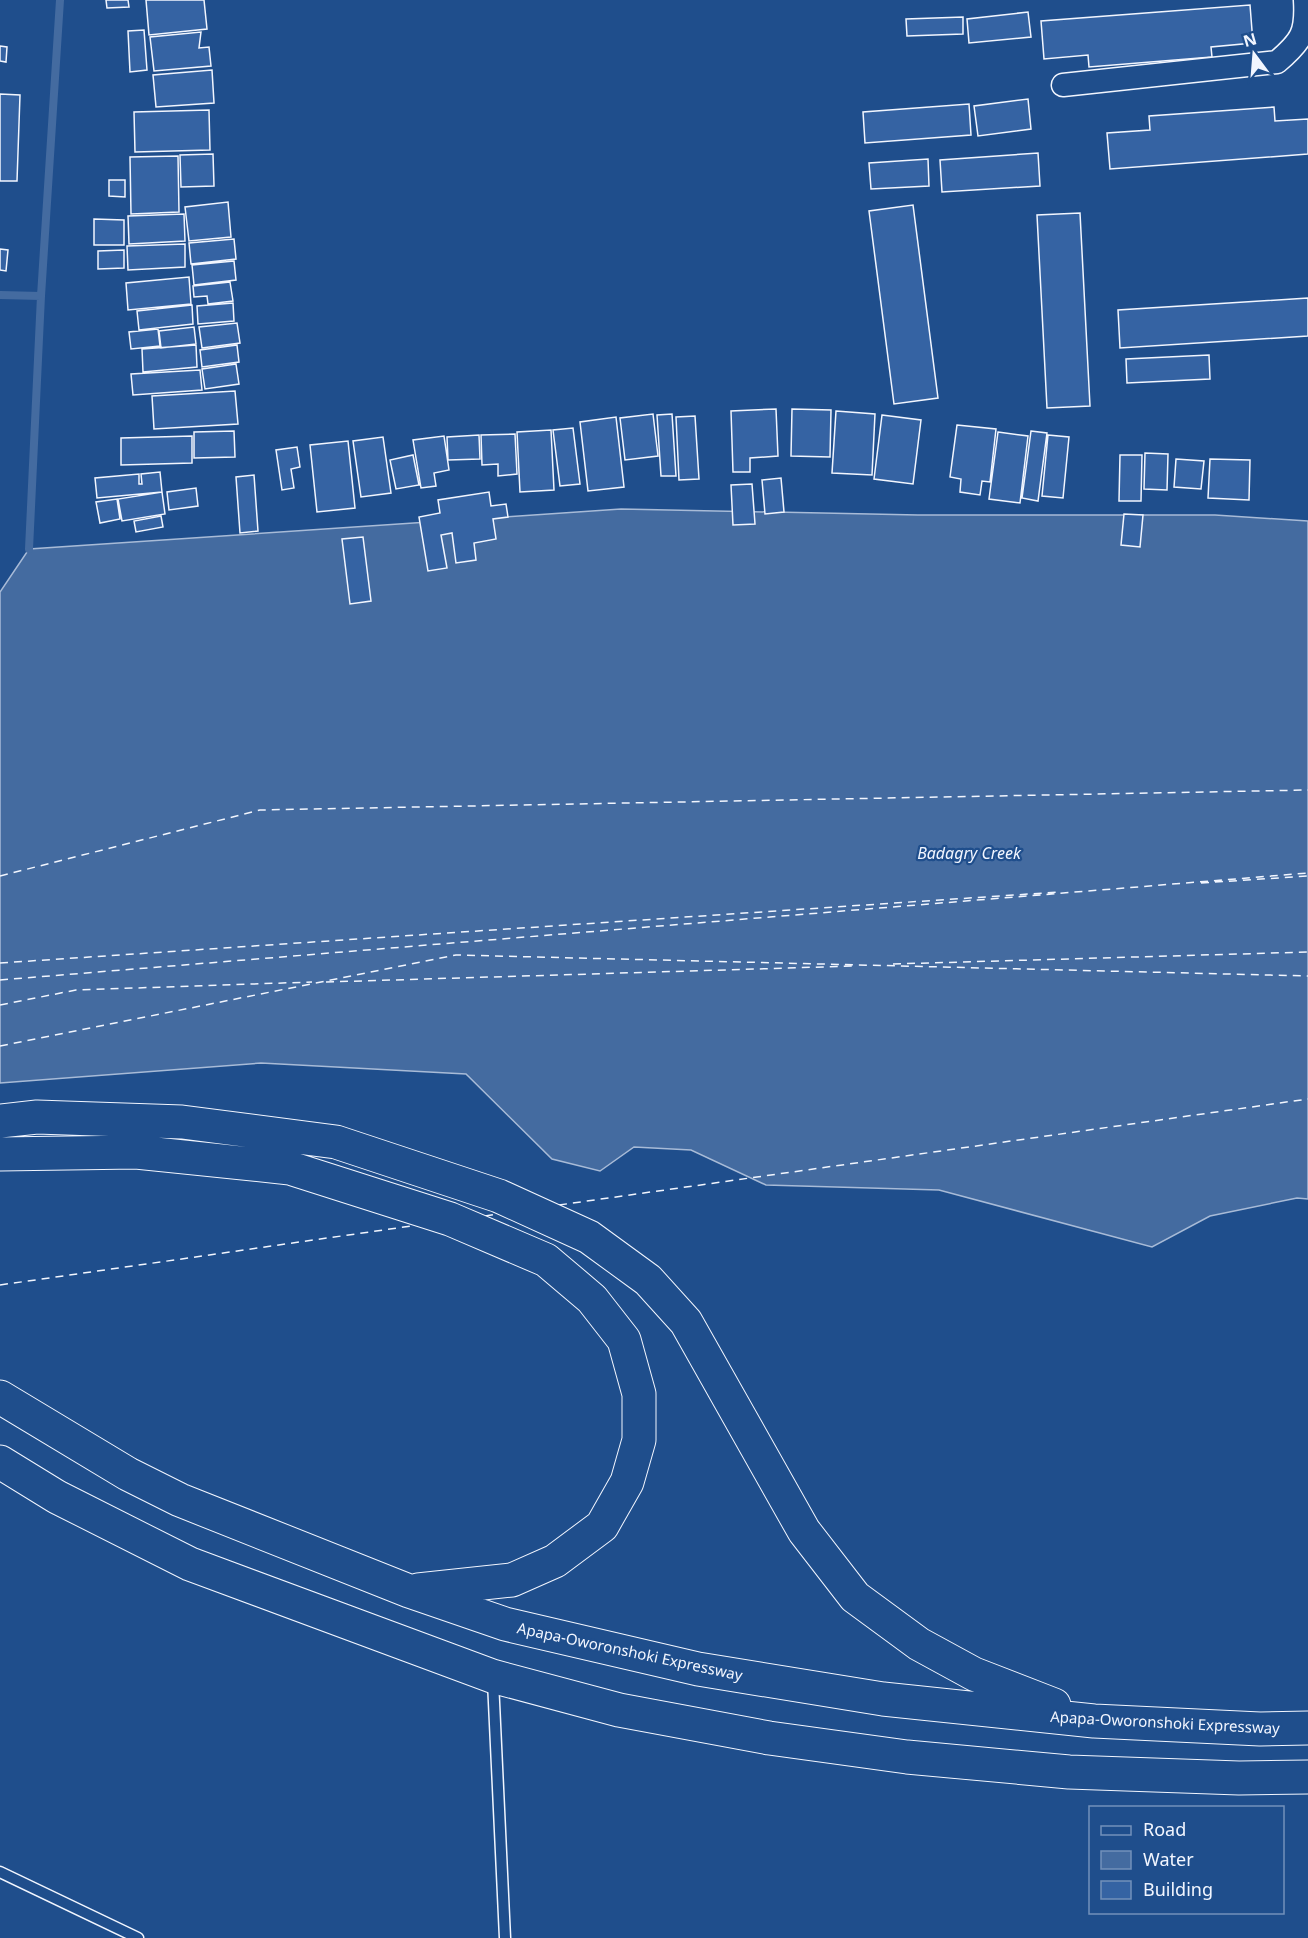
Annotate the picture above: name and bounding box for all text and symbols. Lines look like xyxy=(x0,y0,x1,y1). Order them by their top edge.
north arrow xyxy=(1224,24,1284,84)
text: N xyxy=(1241,27,1259,52)
water label: Badagry Creek xyxy=(917,842,1022,864)
street label: Apapa-Oworonshoki Expressway xyxy=(515,1617,745,1685)
street label: Apapa-Oworonshoki Expressway xyxy=(1050,1706,1281,1738)
legend xyxy=(1089,1806,1284,1914)
text: Road xyxy=(1143,1817,1186,1841)
text: Water xyxy=(1143,1847,1194,1871)
text: Building xyxy=(1143,1877,1213,1901)

